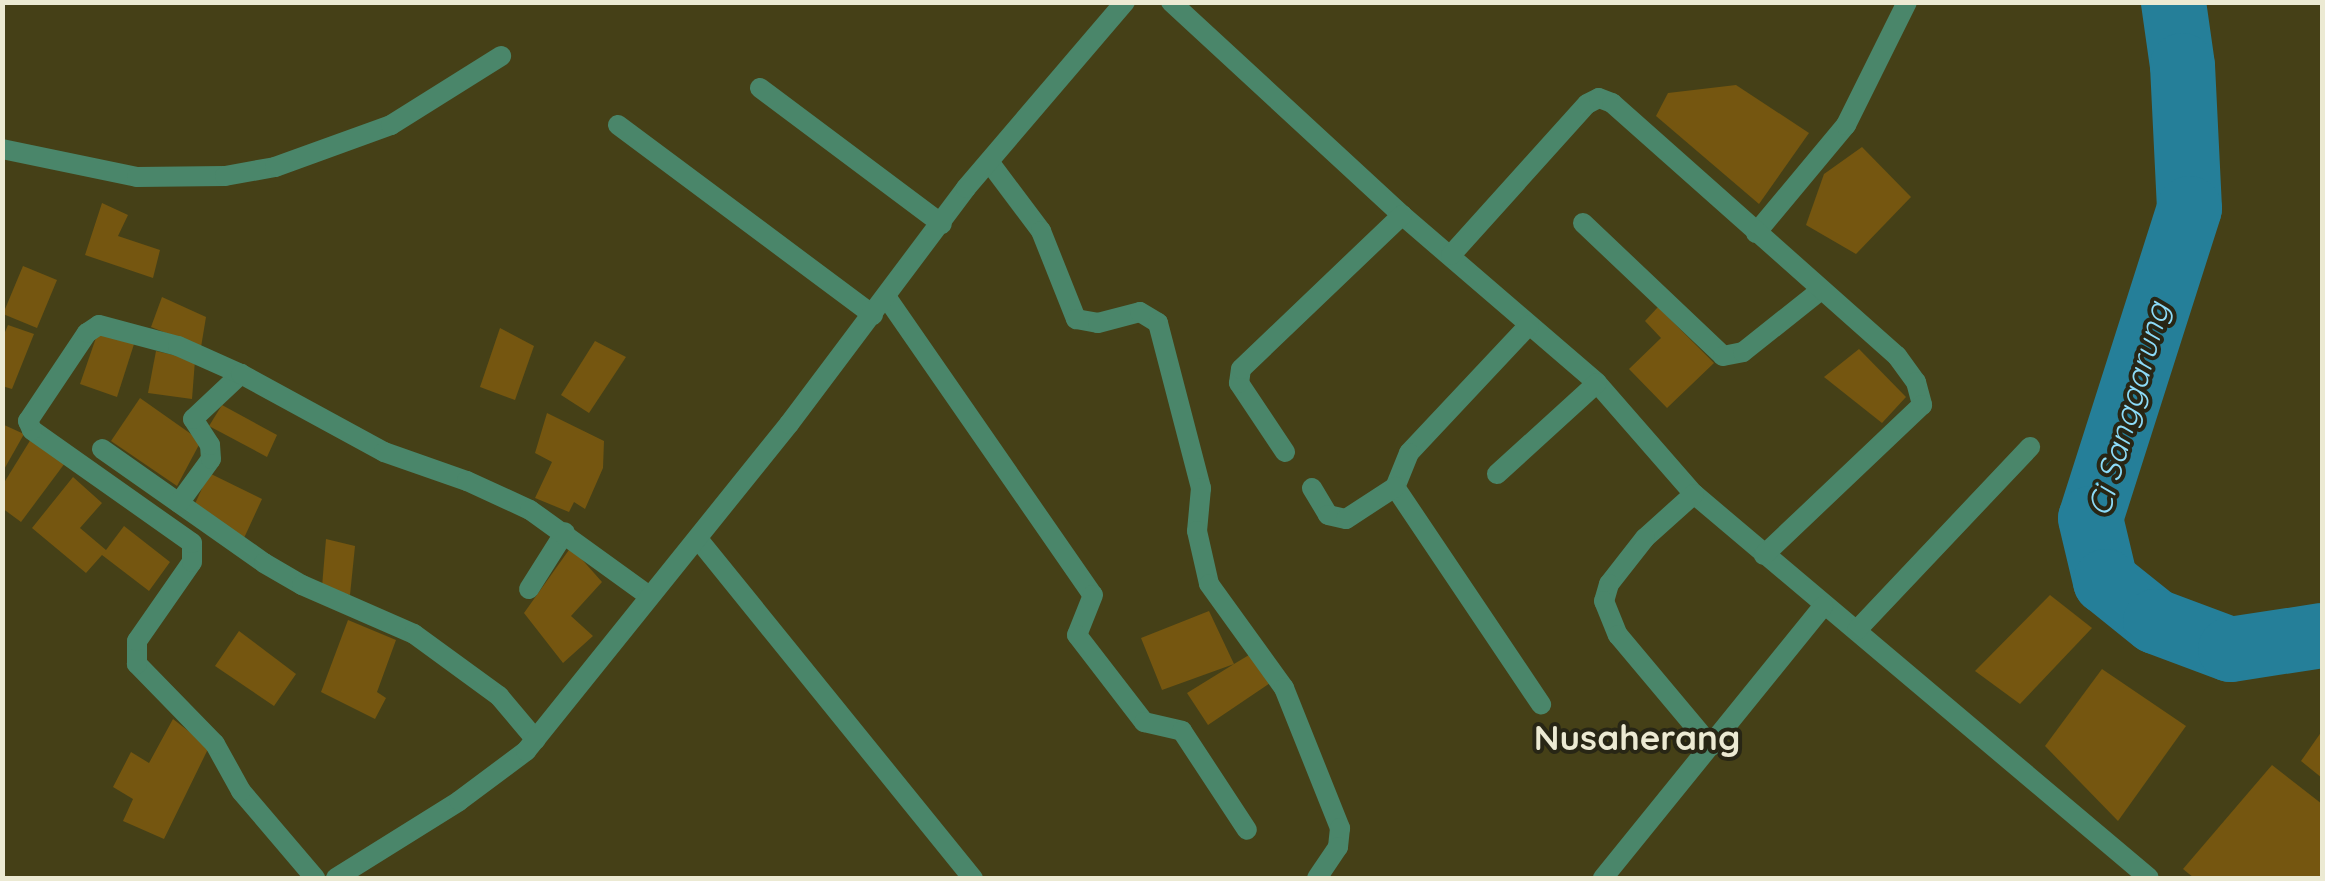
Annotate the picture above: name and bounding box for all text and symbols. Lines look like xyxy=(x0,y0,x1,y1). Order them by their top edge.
water label: Ci Sanggarung xyxy=(2079,298,2177,520)
district label: Nusaherang xyxy=(1534,716,1740,758)

